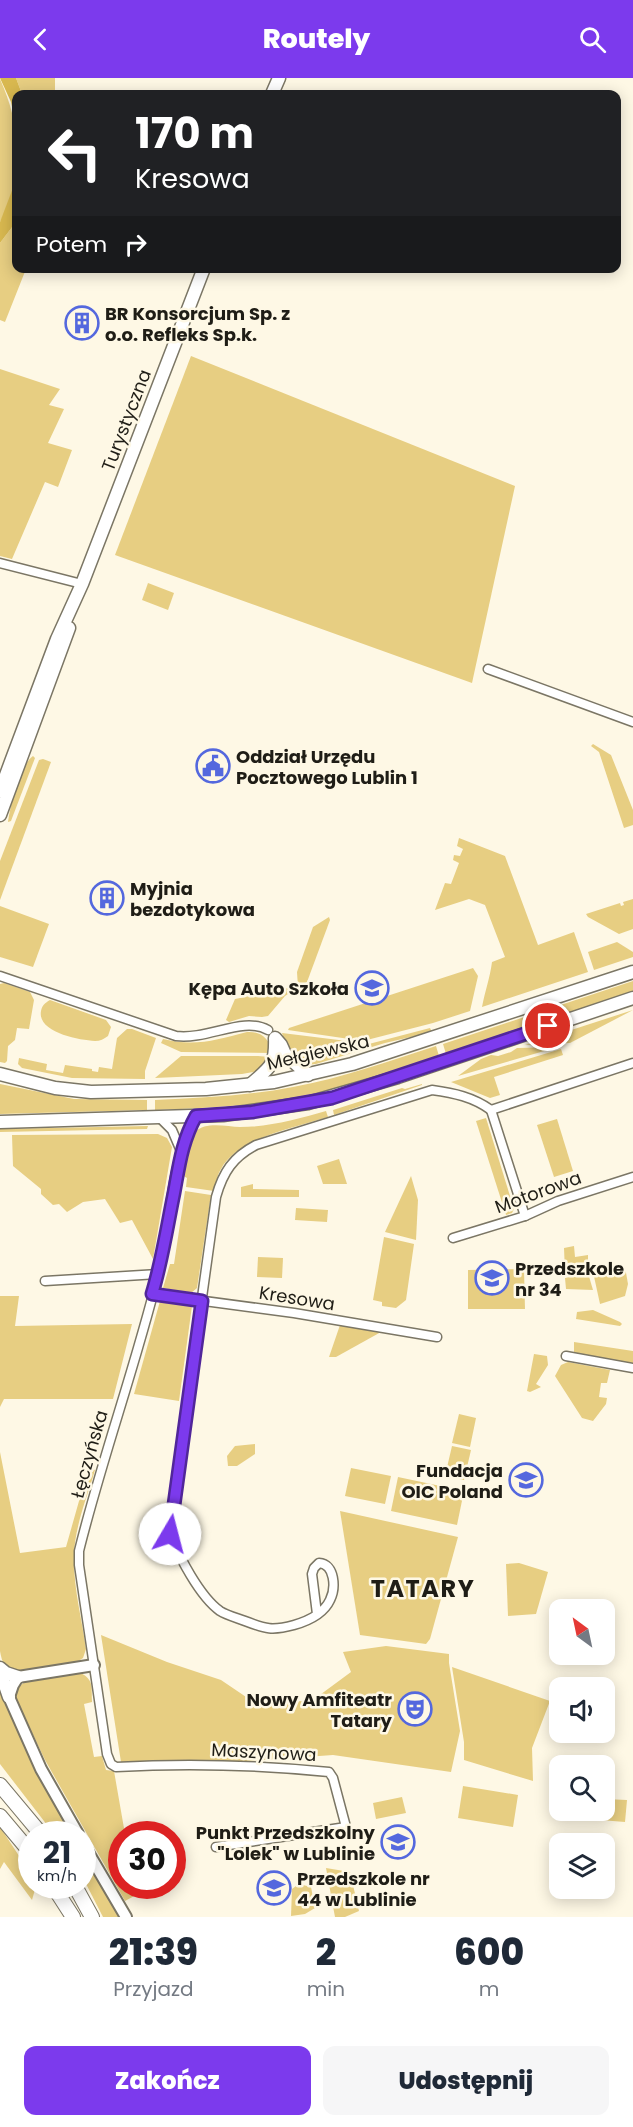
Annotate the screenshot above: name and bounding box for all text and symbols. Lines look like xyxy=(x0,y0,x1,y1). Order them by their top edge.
text: Routely xyxy=(263,20,370,57)
icon: back xyxy=(24,23,57,56)
icon: search xyxy=(576,23,609,56)
text: 170 m xyxy=(135,104,254,163)
icon: left xyxy=(36,114,114,192)
text: Kresowa xyxy=(135,160,250,197)
icon: right xyxy=(119,228,152,261)
text: Potem xyxy=(36,229,107,260)
place label: BR Konsorcjum Sp. z o.o. Refleks Sp.k. xyxy=(105,301,290,347)
building icon: BR Konsorcjum Sp. z o.o. Refleks Sp.k. xyxy=(64,305,100,341)
street label: Turystyczna xyxy=(95,366,157,474)
place label: Oddział Urzędu Pocztowego Lublin 1 xyxy=(236,744,418,790)
public building icon: Oddział Urzędu Pocztowego Lublin 1 xyxy=(195,748,231,784)
place label: Myjnia bezdotykowa xyxy=(130,876,255,922)
building icon: Myjnia bezdotykowa xyxy=(89,880,125,916)
school or university icon: Kępa Auto Szkoła xyxy=(354,970,390,1006)
place label: Kępa Auto Szkoła xyxy=(189,976,349,1001)
pin xyxy=(522,1000,573,1051)
icon: arrive xyxy=(531,1009,564,1042)
street label: Mełgiewska xyxy=(264,1028,372,1076)
street label: Motorowa xyxy=(491,1165,585,1219)
place label: Przedszkole nr 34 xyxy=(515,1256,624,1302)
school or university icon: Przedszkole nr 34 xyxy=(474,1260,510,1296)
street label: Kresowa xyxy=(257,1280,337,1316)
street label: Łęczyńska xyxy=(64,1407,114,1501)
place label: Fundacja OIC Poland xyxy=(401,1458,503,1504)
school or university icon: Fundacja OIC Poland xyxy=(508,1462,544,1498)
position arrow xyxy=(138,1502,202,1566)
district label: TATARY xyxy=(371,1572,475,1605)
north arrow xyxy=(549,1599,615,1665)
map controls xyxy=(549,1599,615,1899)
button: sound xyxy=(549,1677,615,1743)
place label: Nowy Amfiteatr Tatary xyxy=(246,1687,393,1733)
theatre icon: Nowy Amfiteatr Tatary xyxy=(397,1691,433,1727)
street label: Maszynowa xyxy=(211,1737,317,1767)
button: search xyxy=(549,1755,615,1821)
place label: Punkt Przedszkolny "Lolek" w Lublinie xyxy=(196,1820,376,1866)
speed limit sign: 30 xyxy=(108,1821,186,1899)
school or university icon: Punkt Przedszkolny "Lolek" w Lublinie xyxy=(380,1824,416,1860)
text: 21 xyxy=(43,1831,71,1874)
button: layers xyxy=(549,1833,615,1899)
text: km/h xyxy=(37,1865,77,1886)
place label: Przedszkole nr 44 w Lublinie xyxy=(297,1866,430,1912)
school or university icon: Przedszkole nr 44 w Lublinie xyxy=(256,1870,292,1906)
text: 21:39 xyxy=(109,1927,198,1978)
text: 2 xyxy=(316,1927,336,1978)
text: 600 xyxy=(454,1927,524,1978)
text: Przyjazd xyxy=(113,1975,194,2003)
text: min xyxy=(307,1975,345,2003)
text: m xyxy=(479,1975,499,2003)
button: Zakończ xyxy=(24,2046,311,2115)
button: Udostępnij xyxy=(323,2046,609,2115)

